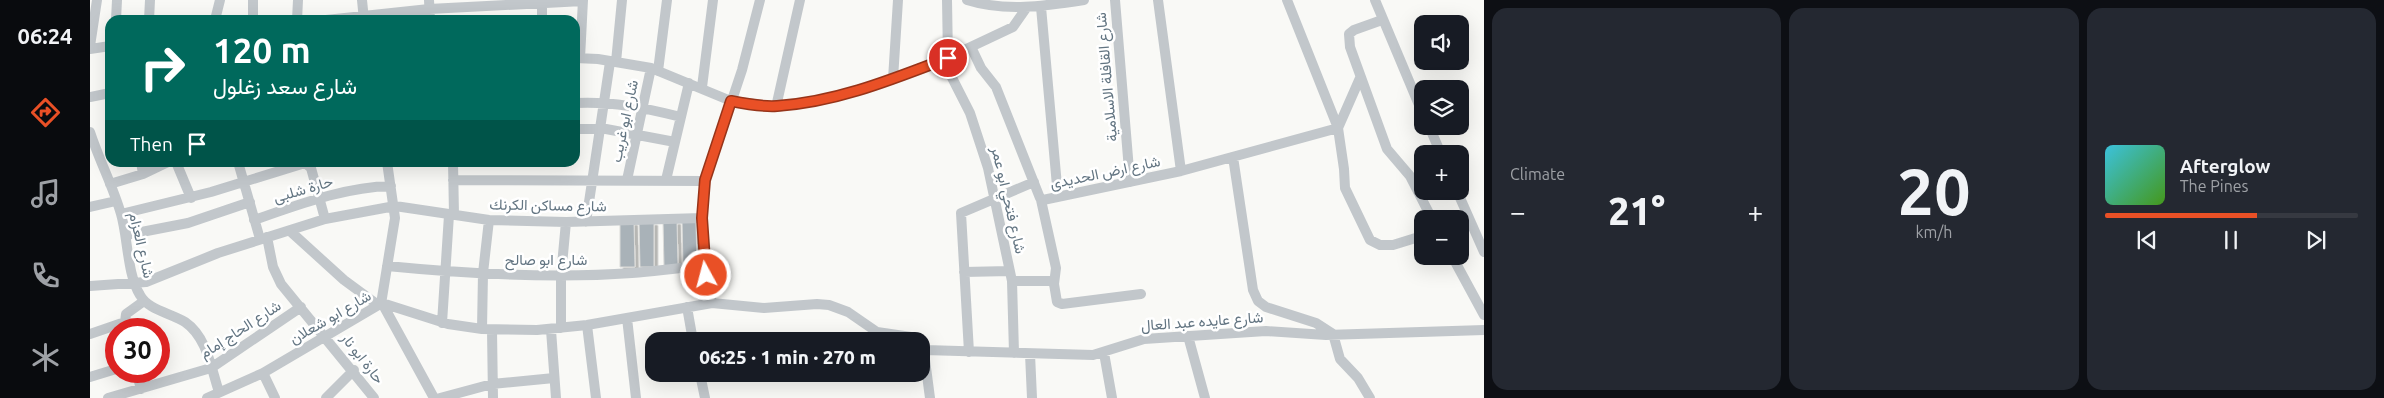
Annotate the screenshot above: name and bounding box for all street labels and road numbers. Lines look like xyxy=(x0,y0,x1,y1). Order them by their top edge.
street label: شارع القافلة الاسلامية xyxy=(1092,11,1123,142)
street label: شارع ابو غريب xyxy=(607,78,644,164)
street label: شارع فتحي ابو عمر xyxy=(983,144,1030,257)
street label: شارع ارض الحديدى xyxy=(1048,152,1163,195)
street label: حارة شلبى xyxy=(271,172,335,208)
street label: شارع مساكن الكرنك xyxy=(489,195,607,218)
street label: شارع العزام xyxy=(123,210,158,280)
street label: شارع ابو صالح xyxy=(505,251,588,271)
street label: شارع ابو شعلان xyxy=(286,287,375,350)
street label: شارع الحاج إمام xyxy=(196,296,286,364)
street label: شارع عايده عبد العال xyxy=(1140,308,1264,337)
street label: حارة ابو نار xyxy=(337,328,388,387)

